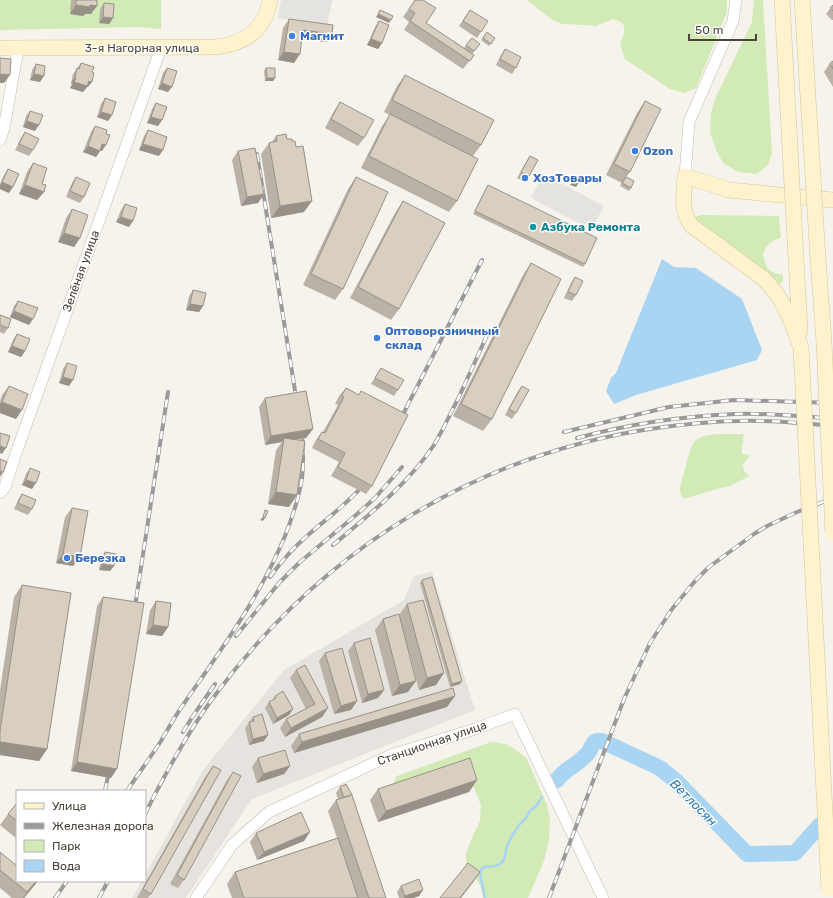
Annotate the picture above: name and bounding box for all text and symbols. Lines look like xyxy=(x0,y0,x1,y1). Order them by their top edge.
scale bar xyxy=(689,16,756,42)
text: 50 m xyxy=(695,23,723,37)
place label: Магнит xyxy=(300,29,345,43)
marker: Магнит xyxy=(287,31,297,41)
street label: 3-я Нагорная улица xyxy=(85,41,199,55)
place label: Ozon xyxy=(643,144,673,158)
marker: Ozon xyxy=(630,146,640,156)
place label: ХозТовары xyxy=(533,171,602,185)
marker: ХозТовары xyxy=(520,173,530,183)
place label: Азбука Ремонта xyxy=(541,220,640,234)
marker: Азбука Ремонта xyxy=(528,222,538,232)
street label: Зелёная улица xyxy=(60,228,102,314)
place label: Оптоворозничный склад xyxy=(385,324,499,352)
marker: Оптоворозничный склад xyxy=(372,333,382,343)
place label: Березка xyxy=(75,551,126,565)
marker: Березка xyxy=(62,553,72,563)
street label: Станционная улица xyxy=(375,718,489,768)
water label: Ветлосян xyxy=(667,776,720,829)
legend xyxy=(16,790,146,882)
text: Улица xyxy=(52,799,86,813)
text: Железная дорога xyxy=(52,819,154,833)
text: Парк xyxy=(52,839,81,853)
text: Вода xyxy=(52,859,81,873)

